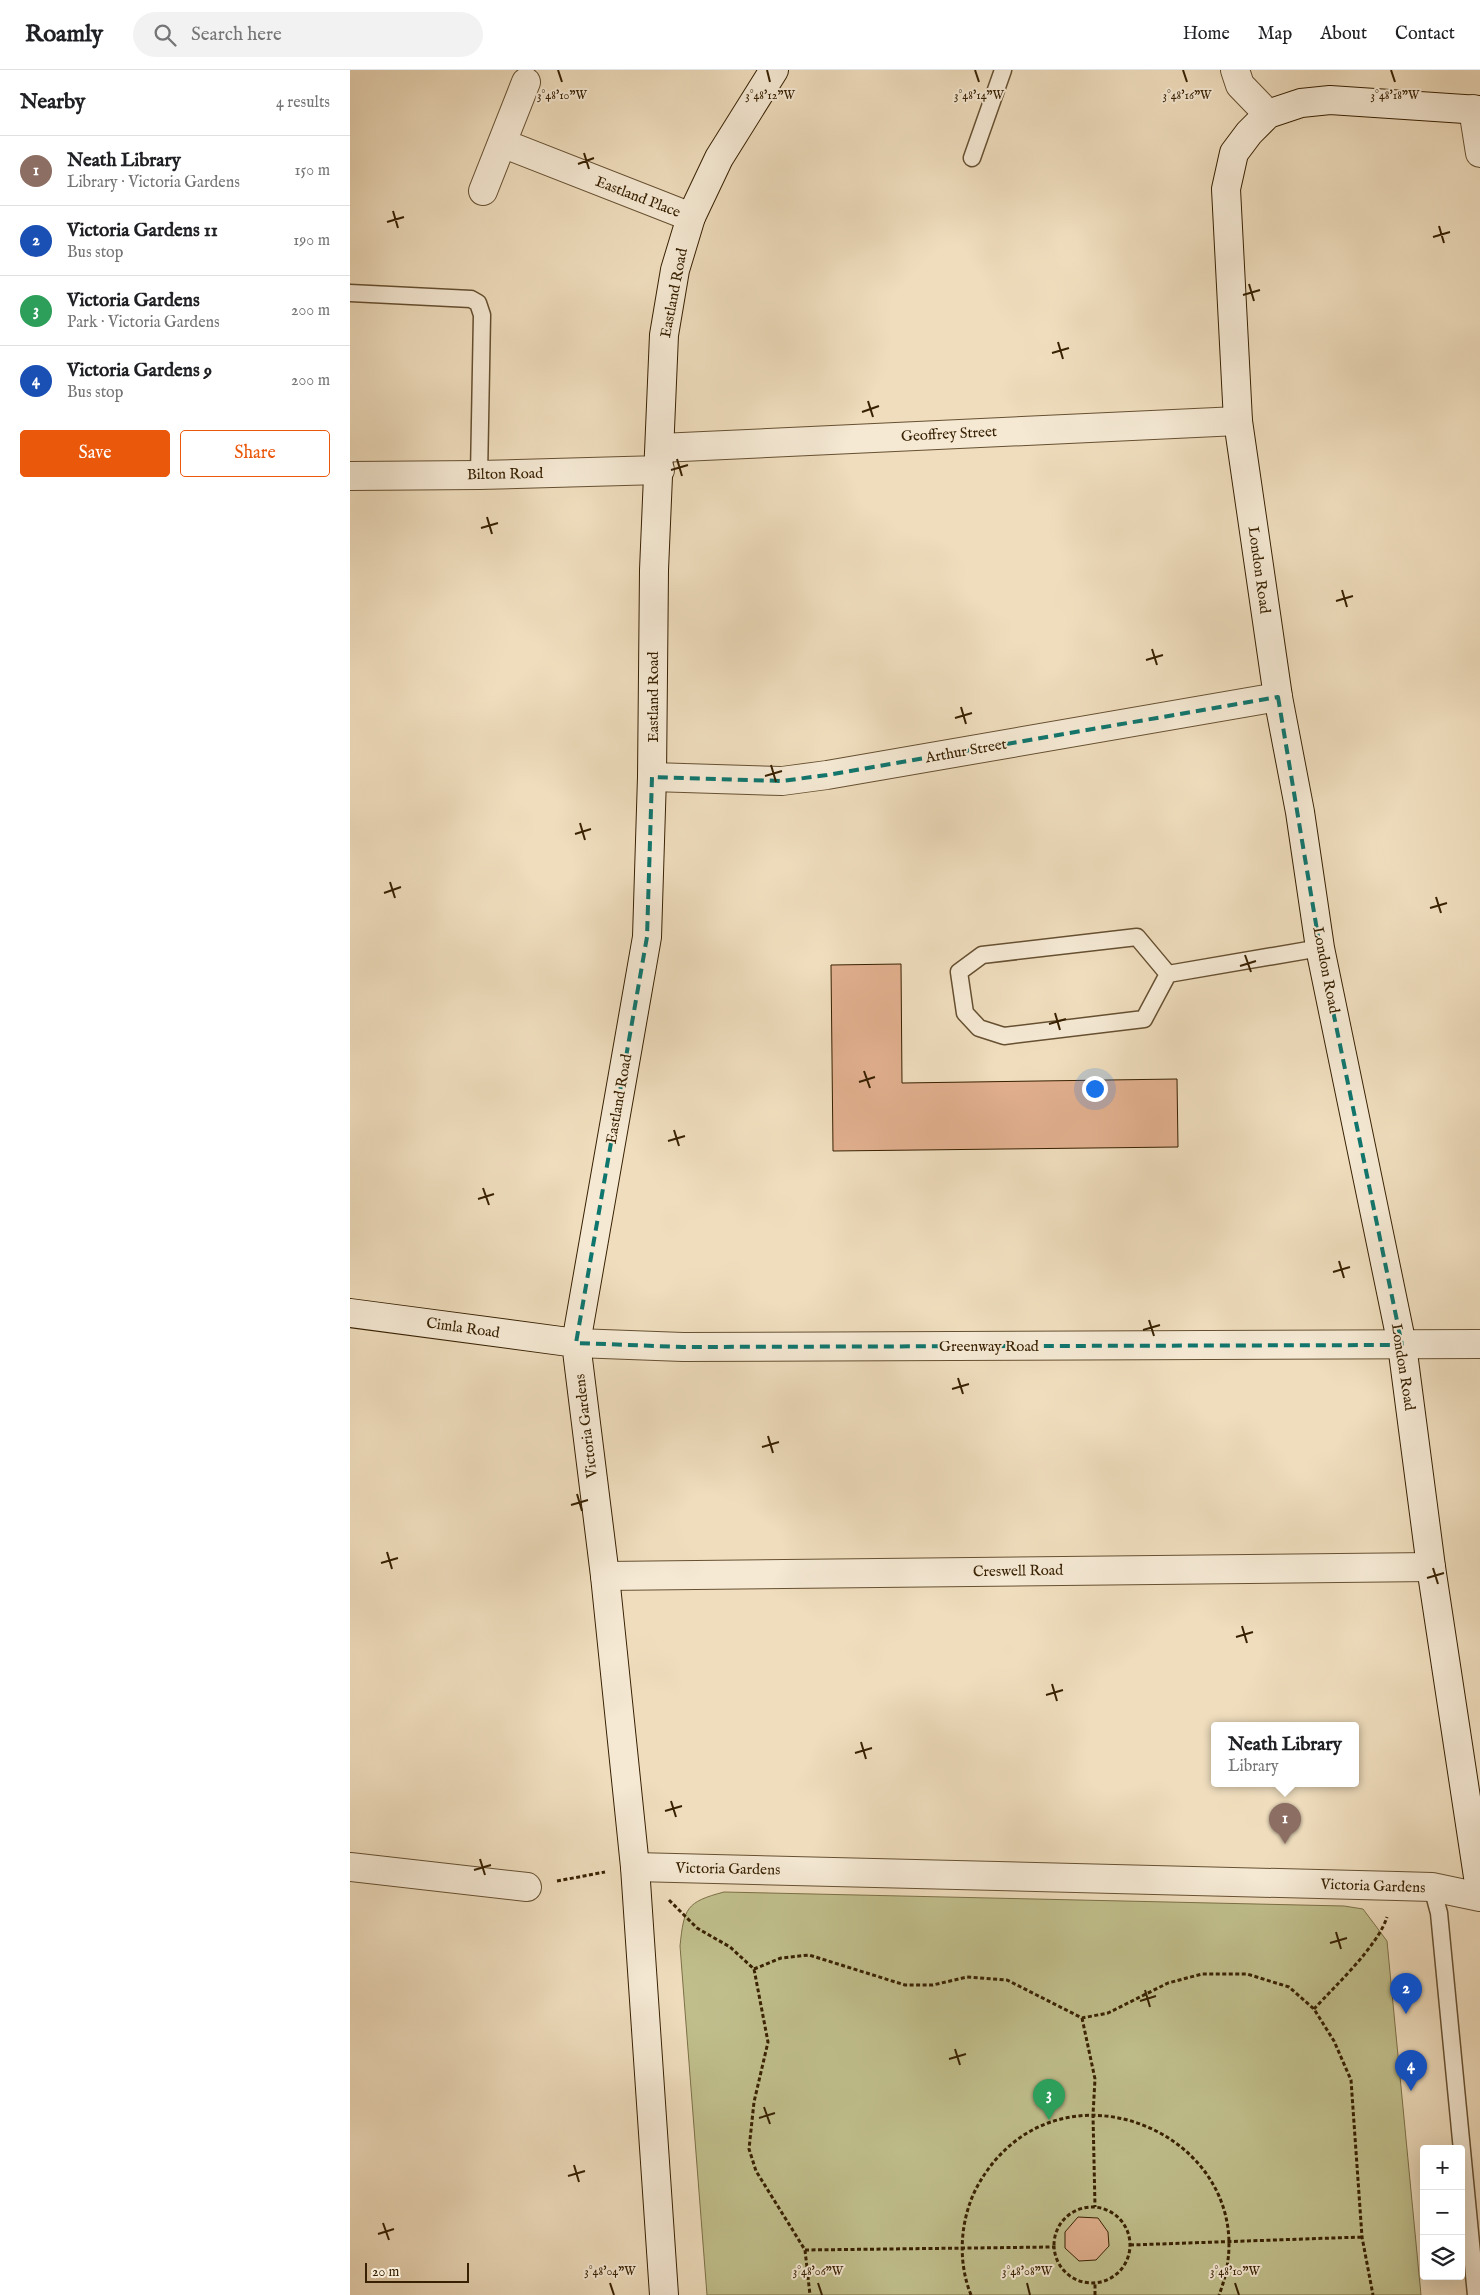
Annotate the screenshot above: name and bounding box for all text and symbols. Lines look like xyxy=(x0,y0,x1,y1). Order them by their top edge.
search box xyxy=(133,12,483,57)
text: Roamly xyxy=(25,19,103,50)
icon: search xyxy=(151,21,179,49)
text: Search here xyxy=(191,23,282,47)
text: Home xyxy=(1183,23,1230,46)
text: Map xyxy=(1258,23,1292,46)
text: About xyxy=(1320,23,1367,46)
text: Contact xyxy=(1395,23,1455,46)
text: 3°48'10"W xyxy=(537,88,587,103)
text: 3°48'12"W xyxy=(745,88,795,103)
text: 3°48'14"W xyxy=(954,88,1005,103)
text: 3°48'16"W xyxy=(1162,88,1212,103)
text: 3°48'18"W xyxy=(1371,88,1420,103)
text: Nearby xyxy=(20,89,85,116)
text: 4 results xyxy=(276,93,330,113)
text: Neath Library xyxy=(67,149,181,173)
text: 1 xyxy=(33,161,39,181)
text: 150 m xyxy=(295,161,330,181)
street label: Eastland Place xyxy=(593,172,683,222)
text: Library · Victoria Gardens xyxy=(67,173,240,193)
text: Victoria Gardens 11 xyxy=(67,219,218,243)
text: 2 xyxy=(32,231,40,251)
text: 190 m xyxy=(293,231,330,251)
text: Bus stop xyxy=(67,243,123,263)
street label: Eastland Road xyxy=(656,246,692,340)
text: Victoria Gardens xyxy=(67,289,200,313)
text: 3 xyxy=(33,301,39,321)
text: 200 m xyxy=(291,301,330,321)
text: Park · Victoria Gardens xyxy=(67,313,220,333)
text: Victoria Gardens 9 xyxy=(67,359,212,383)
text: 4 xyxy=(32,371,40,391)
text: 200 m xyxy=(291,371,330,391)
text: Bus stop xyxy=(67,383,123,403)
street label: Geoffrey Street xyxy=(900,422,998,446)
button: Save xyxy=(20,430,170,477)
button: Share xyxy=(180,430,330,477)
street label: Bilton Road xyxy=(467,464,544,484)
street label: London Road xyxy=(1243,525,1275,616)
street label: Eastland Road xyxy=(644,650,663,743)
street label: Arthur Street xyxy=(923,734,1008,768)
street label: London Road xyxy=(1308,925,1344,1016)
street label: Eastland Road xyxy=(602,1052,636,1145)
your location xyxy=(1082,1076,1108,1102)
street label: Cimla Road xyxy=(425,1313,502,1343)
street label: London Road xyxy=(1387,1322,1419,1413)
street label: Greenway Road xyxy=(939,1337,1040,1356)
street label: Victoria Gardens xyxy=(570,1373,602,1480)
street label: Creswell Road xyxy=(973,1561,1064,1581)
popup xyxy=(1211,1722,1359,1787)
text: Neath Library xyxy=(1228,1733,1342,1757)
text: Library xyxy=(1228,1757,1279,1777)
pin: 1 xyxy=(1269,1803,1301,1844)
street label: Victoria Gardens xyxy=(674,1859,781,1879)
street label: Victoria Gardens xyxy=(1319,1875,1426,1897)
pin: 2 xyxy=(1390,1973,1422,2014)
pin: 4 xyxy=(1395,2050,1427,2091)
pin: 3 xyxy=(1033,2079,1065,2120)
map controls xyxy=(1420,2145,1465,2280)
button: + xyxy=(1420,2145,1465,2190)
button: − xyxy=(1420,2190,1465,2235)
button: layers xyxy=(1420,2235,1465,2280)
scale bar xyxy=(365,2260,469,2283)
text: 20 m xyxy=(372,2263,399,2281)
text: 3°48'04"W xyxy=(584,2264,636,2279)
text: 3°48'06"W xyxy=(793,2264,844,2279)
text: 3°48'08"W xyxy=(1002,2264,1053,2279)
text: 3°48'10"W xyxy=(1210,2264,1260,2279)

